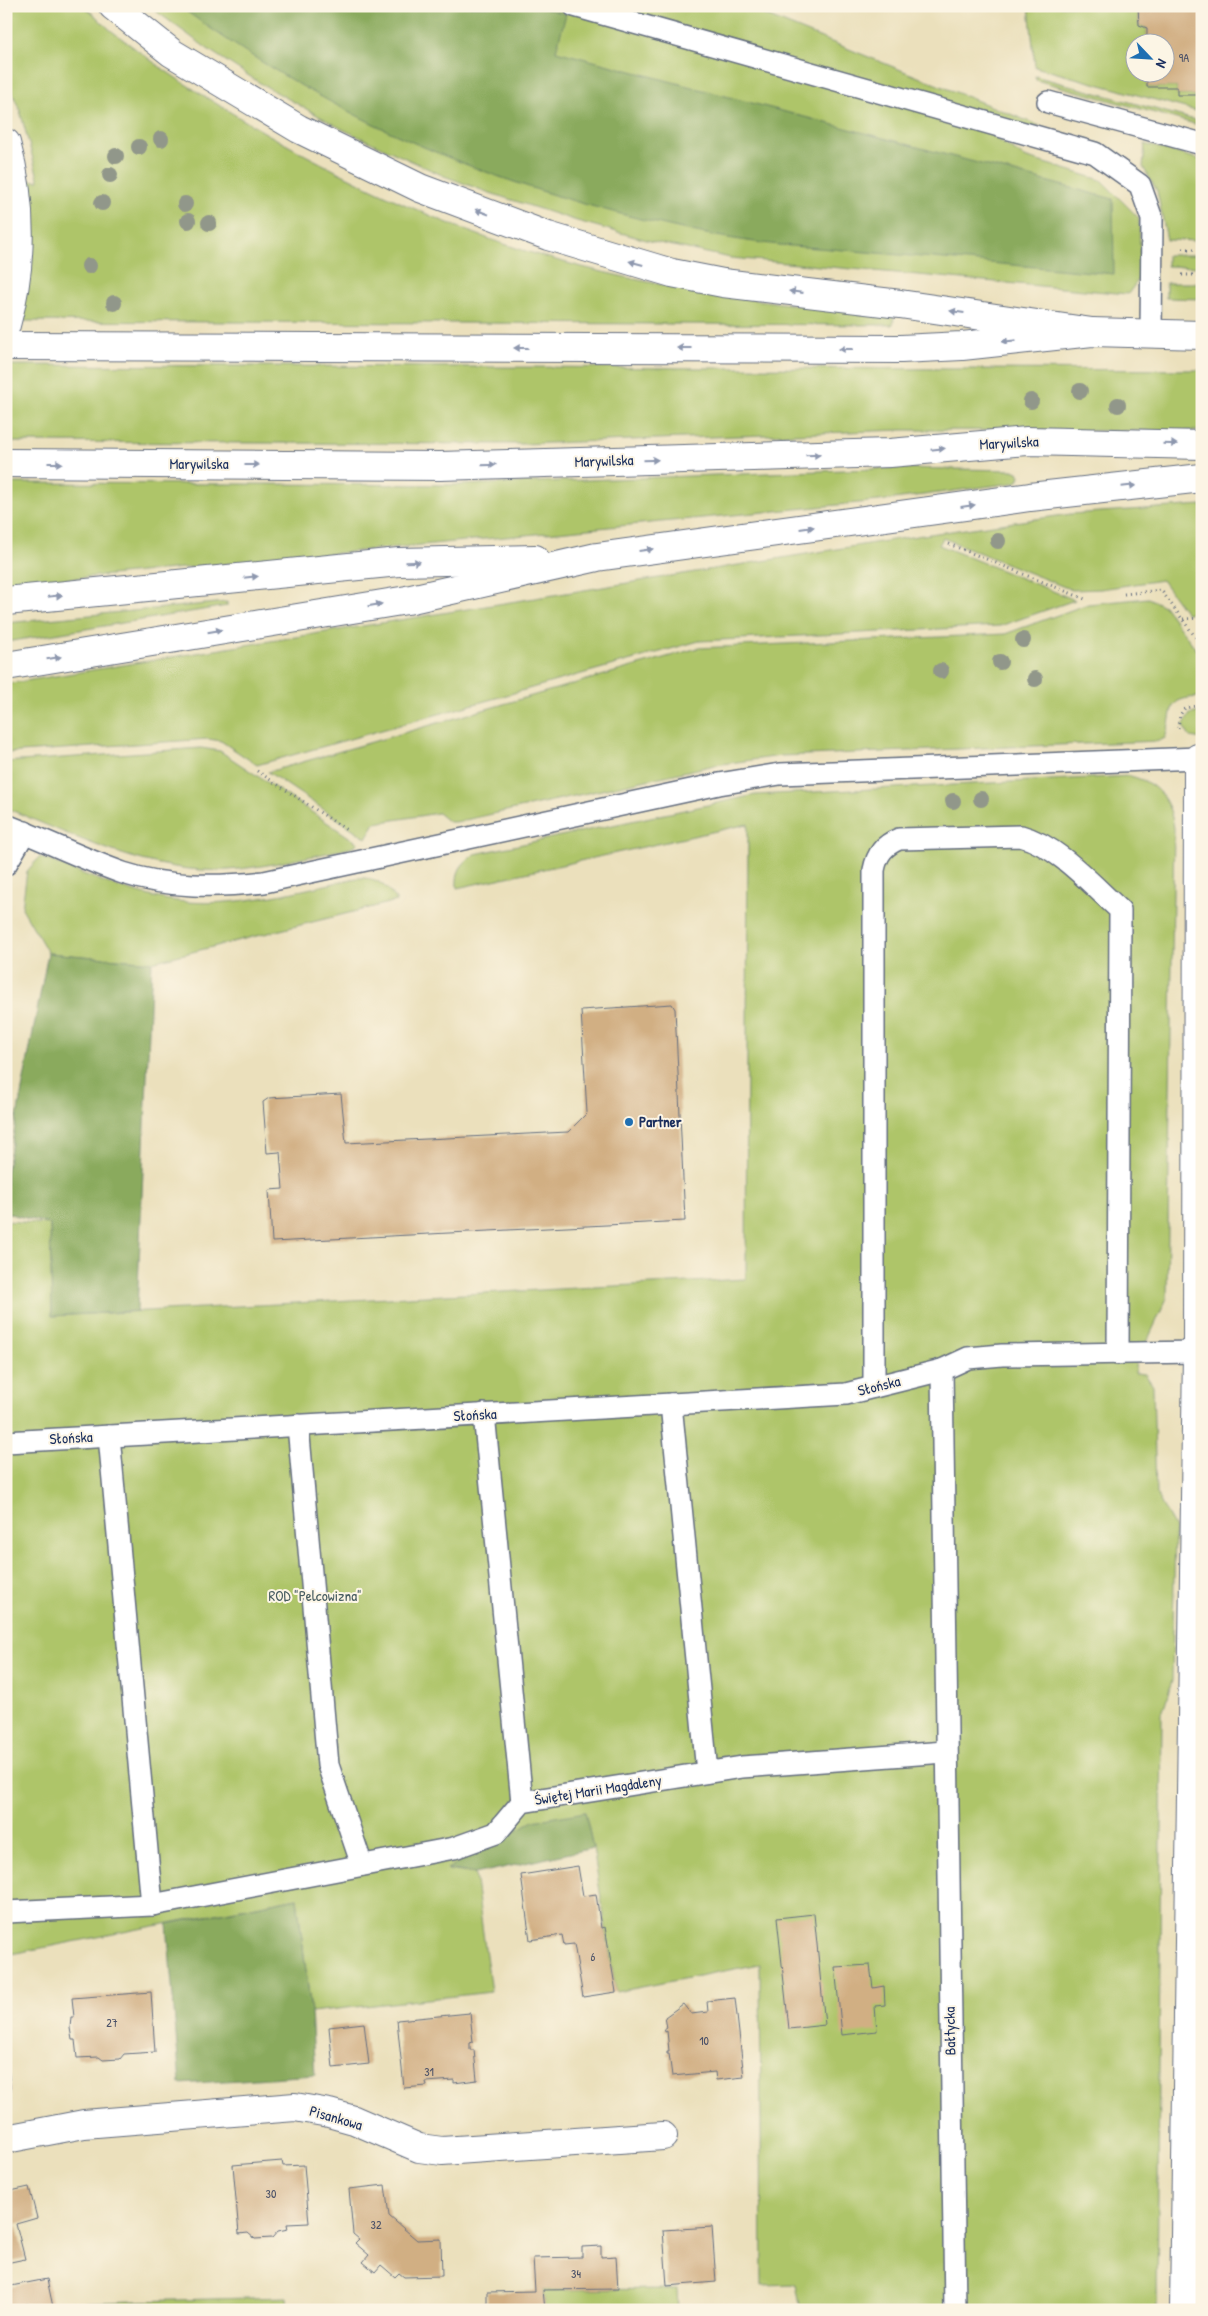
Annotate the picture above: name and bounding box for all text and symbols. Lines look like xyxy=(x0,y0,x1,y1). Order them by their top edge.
north arrow xyxy=(1126,32,1176,82)
house number: 9A xyxy=(1179,49,1189,66)
text: N xyxy=(1152,56,1172,72)
one-way arrow xyxy=(474,208,489,216)
one-way arrow xyxy=(629,259,644,267)
one-way arrow xyxy=(788,288,804,296)
one-way arrow xyxy=(949,308,965,316)
one-way arrow xyxy=(1000,337,1016,345)
one-way arrow xyxy=(513,343,529,351)
one-way arrow xyxy=(676,344,692,352)
one-way arrow xyxy=(838,345,854,353)
street label: Marywilska xyxy=(979,430,1039,455)
one-way arrow xyxy=(1163,440,1179,448)
one-way arrow xyxy=(931,444,947,452)
street label: Marywilska xyxy=(574,449,634,472)
one-way arrow xyxy=(806,451,822,459)
street label: Marywilska xyxy=(169,453,229,474)
one-way arrow xyxy=(643,456,659,464)
one-way arrow xyxy=(47,459,63,467)
one-way arrow xyxy=(481,460,497,468)
one-way arrow xyxy=(245,461,261,469)
one-way arrow xyxy=(1121,482,1137,490)
one-way arrow xyxy=(960,502,976,510)
one-way arrow xyxy=(799,524,815,532)
one-way arrow xyxy=(638,546,654,554)
one-way arrow xyxy=(405,558,421,566)
one-way arrow xyxy=(244,573,260,581)
one-way arrow xyxy=(47,592,63,600)
one-way arrow xyxy=(367,601,383,609)
one-way arrow xyxy=(207,627,223,635)
one-way arrow xyxy=(47,653,63,661)
place label: Partner xyxy=(639,1111,682,1132)
marker: Partner xyxy=(623,1116,635,1128)
street label: Słońska xyxy=(855,1370,903,1401)
street label: Słońska xyxy=(453,1403,497,1426)
street label: Słońska xyxy=(49,1426,93,1449)
park label: ROD "Pelcowizna" xyxy=(268,1585,362,1606)
street label: Świętej Marii Magdaleny xyxy=(533,1769,663,1810)
house number: 6 xyxy=(591,1948,596,1965)
street label: Bałtycka xyxy=(939,2006,960,2056)
house number: 27 xyxy=(106,2014,118,2031)
house number: 10 xyxy=(699,2032,709,2049)
house number: 31 xyxy=(424,2063,434,2080)
street label: Pisankowa xyxy=(307,2100,365,2135)
house number: 30 xyxy=(266,2185,276,2202)
house number: 32 xyxy=(371,2216,382,2233)
house number: 34 xyxy=(571,2265,581,2282)

